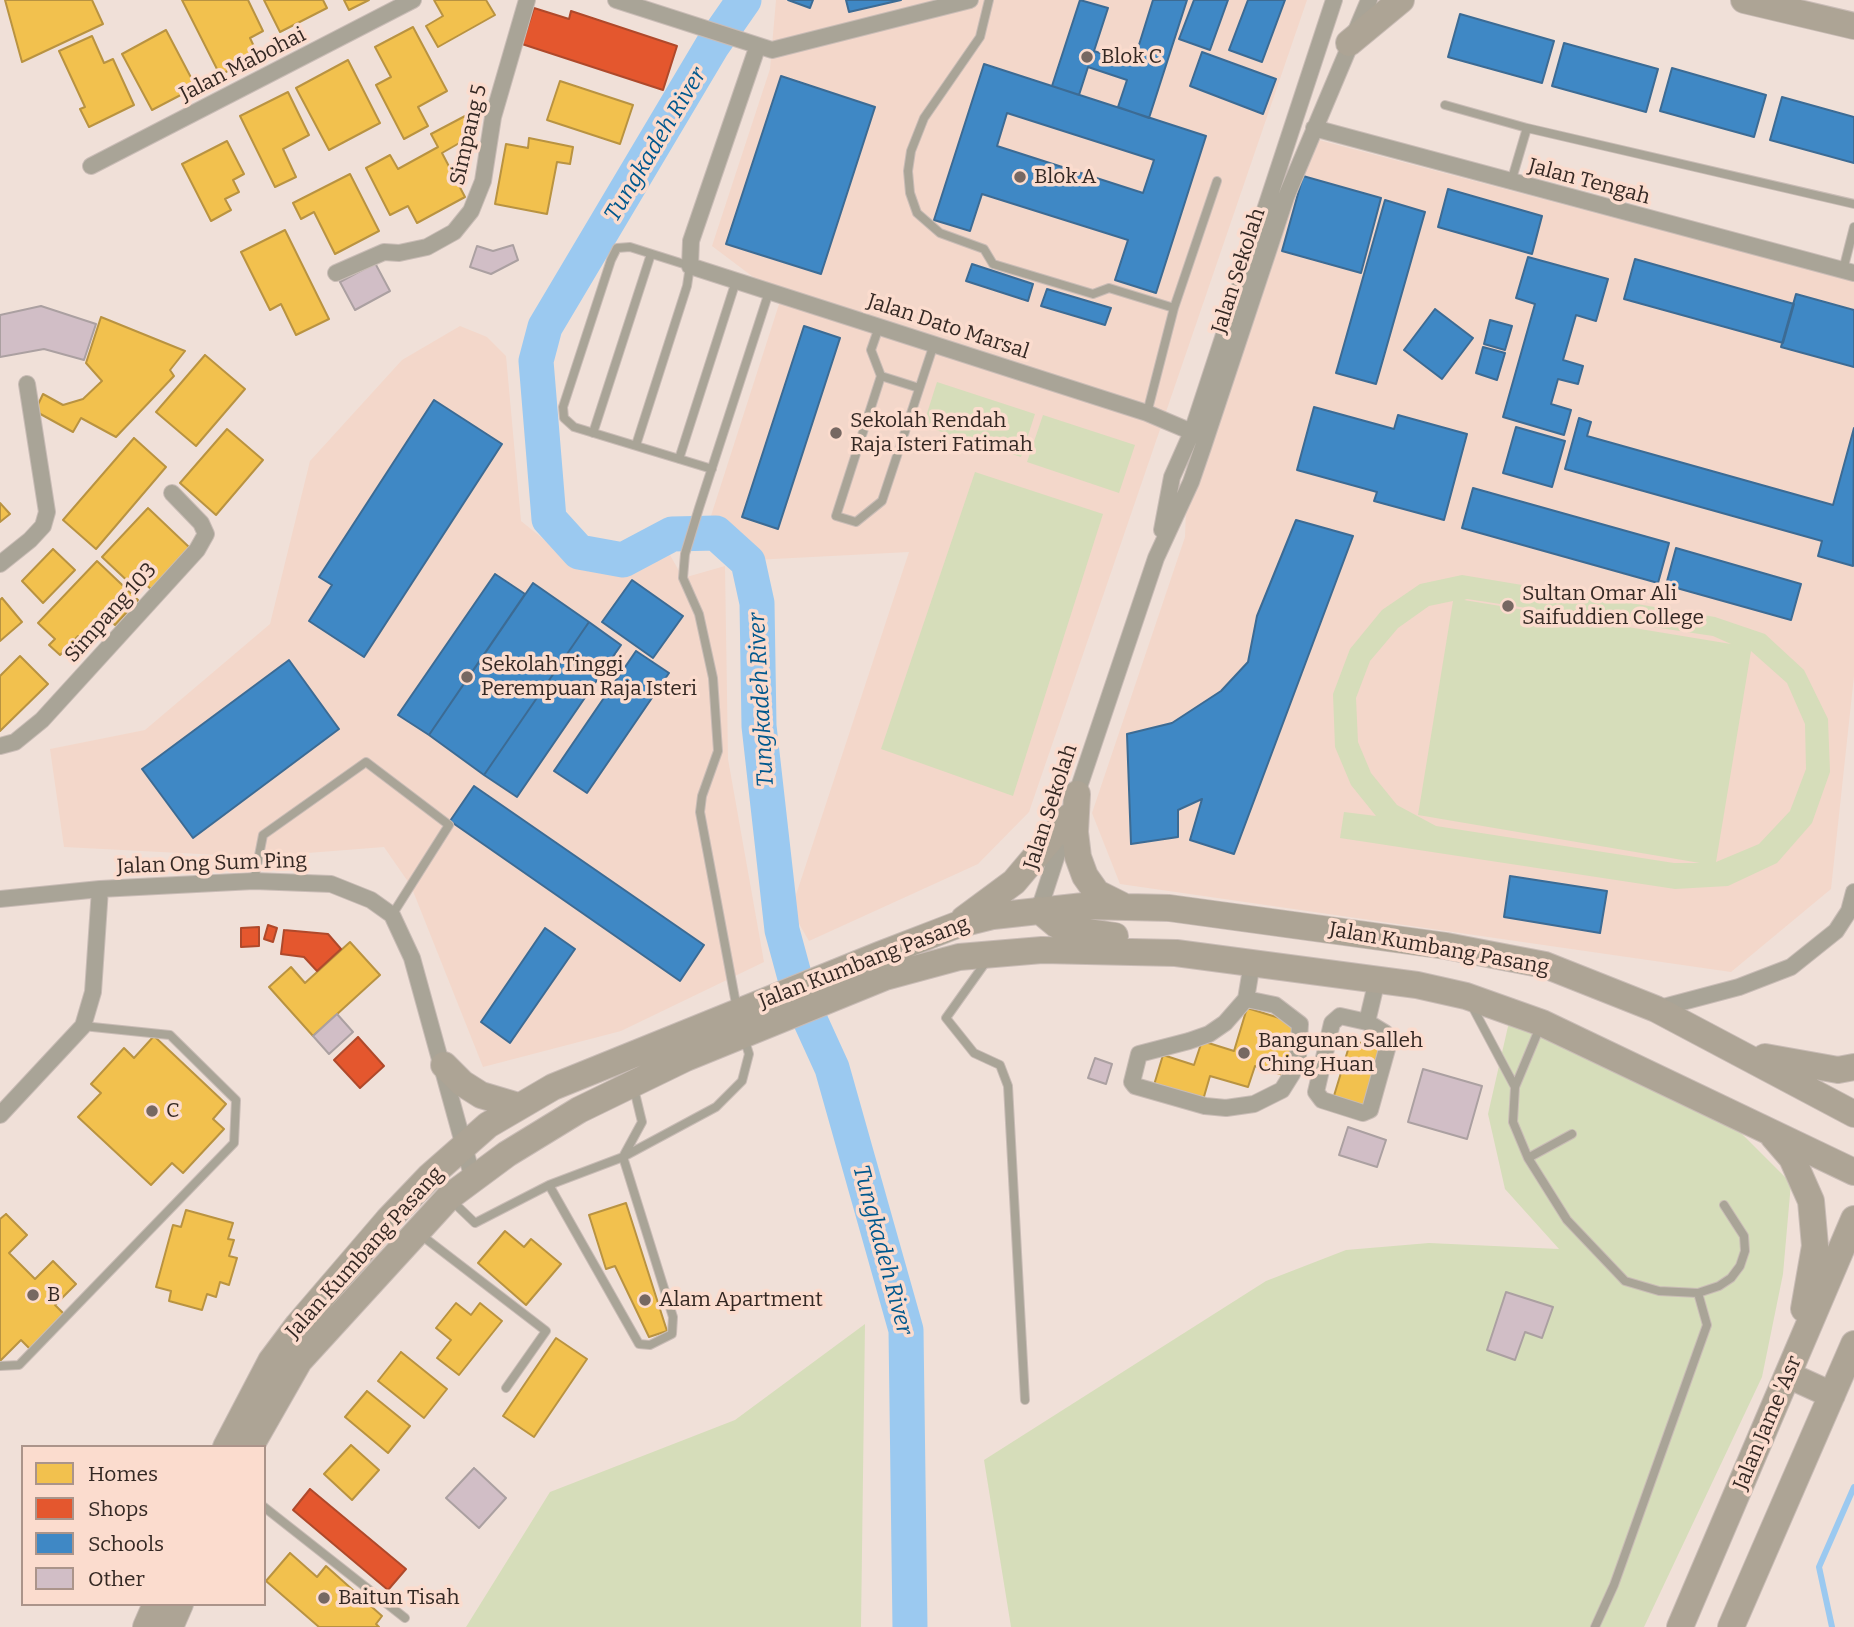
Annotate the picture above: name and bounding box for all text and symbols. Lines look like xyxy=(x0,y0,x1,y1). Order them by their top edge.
street label: Jalan Mabohai xyxy=(176,23,310,107)
place label: Blok C xyxy=(1101,44,1162,70)
marker: Blok C xyxy=(1079,49,1095,65)
water label: Tungkadeh River xyxy=(599,63,713,227)
street label: Simpang 5 xyxy=(445,82,493,188)
street label: Jalan Tengah xyxy=(1525,154,1653,210)
place label: Blok A xyxy=(1034,164,1096,190)
marker: Blok A xyxy=(1012,169,1028,185)
street label: Jalan Sekolah xyxy=(1207,205,1271,337)
street label: Jalan Dato Marsal xyxy=(864,289,1032,365)
place label: Sekolah Rendah Raja Isteri Fatimah xyxy=(850,408,1033,458)
marker: Sekolah Rendah Raja Isteri Fatimah xyxy=(828,425,844,441)
street label: Simpang 103 xyxy=(60,558,162,668)
place label: Sultan Omar Ali Saifuddien College xyxy=(1522,581,1704,631)
marker: Sultan Omar Ali Saifuddien College xyxy=(1500,598,1516,614)
water label: Tungkadeh River xyxy=(744,612,780,788)
place label: Sekolah Tinggi Perempuan Raja Isteri xyxy=(481,652,697,702)
marker: Sekolah Tinggi Perempuan Raja Isteri xyxy=(459,669,475,685)
street label: Jalan Sekolah xyxy=(1019,741,1083,873)
street label: Jalan Ong Sum Ping xyxy=(116,848,308,880)
street label: Jalan Kumbang Pasang xyxy=(755,911,973,1015)
street label: Jalan Kumbang Pasang xyxy=(1327,917,1551,981)
place label: Bangunan Salleh Ching Huan xyxy=(1258,1028,1423,1078)
marker: Bangunan Salleh Ching Huan xyxy=(1236,1045,1252,1061)
place label: C xyxy=(166,1098,180,1124)
marker: C xyxy=(144,1103,160,1119)
street label: Jalan Kumbang Pasang xyxy=(281,1162,449,1344)
water label: Tungkadeh River xyxy=(846,1162,918,1338)
place label: B xyxy=(47,1282,61,1308)
marker: B xyxy=(25,1287,41,1303)
place label: Alam Apartment xyxy=(659,1287,823,1313)
marker: Alam Apartment xyxy=(637,1292,653,1308)
street label: Jalan Jame 'Asr xyxy=(1728,1352,1808,1494)
legend xyxy=(21,1445,266,1606)
text: Homes xyxy=(88,1461,158,1487)
text: Shops xyxy=(88,1496,148,1522)
text: Schools xyxy=(88,1531,164,1557)
text: Other xyxy=(88,1566,145,1592)
place label: Baitun Tisah xyxy=(338,1585,460,1611)
marker: Baitun Tisah xyxy=(316,1590,332,1606)

